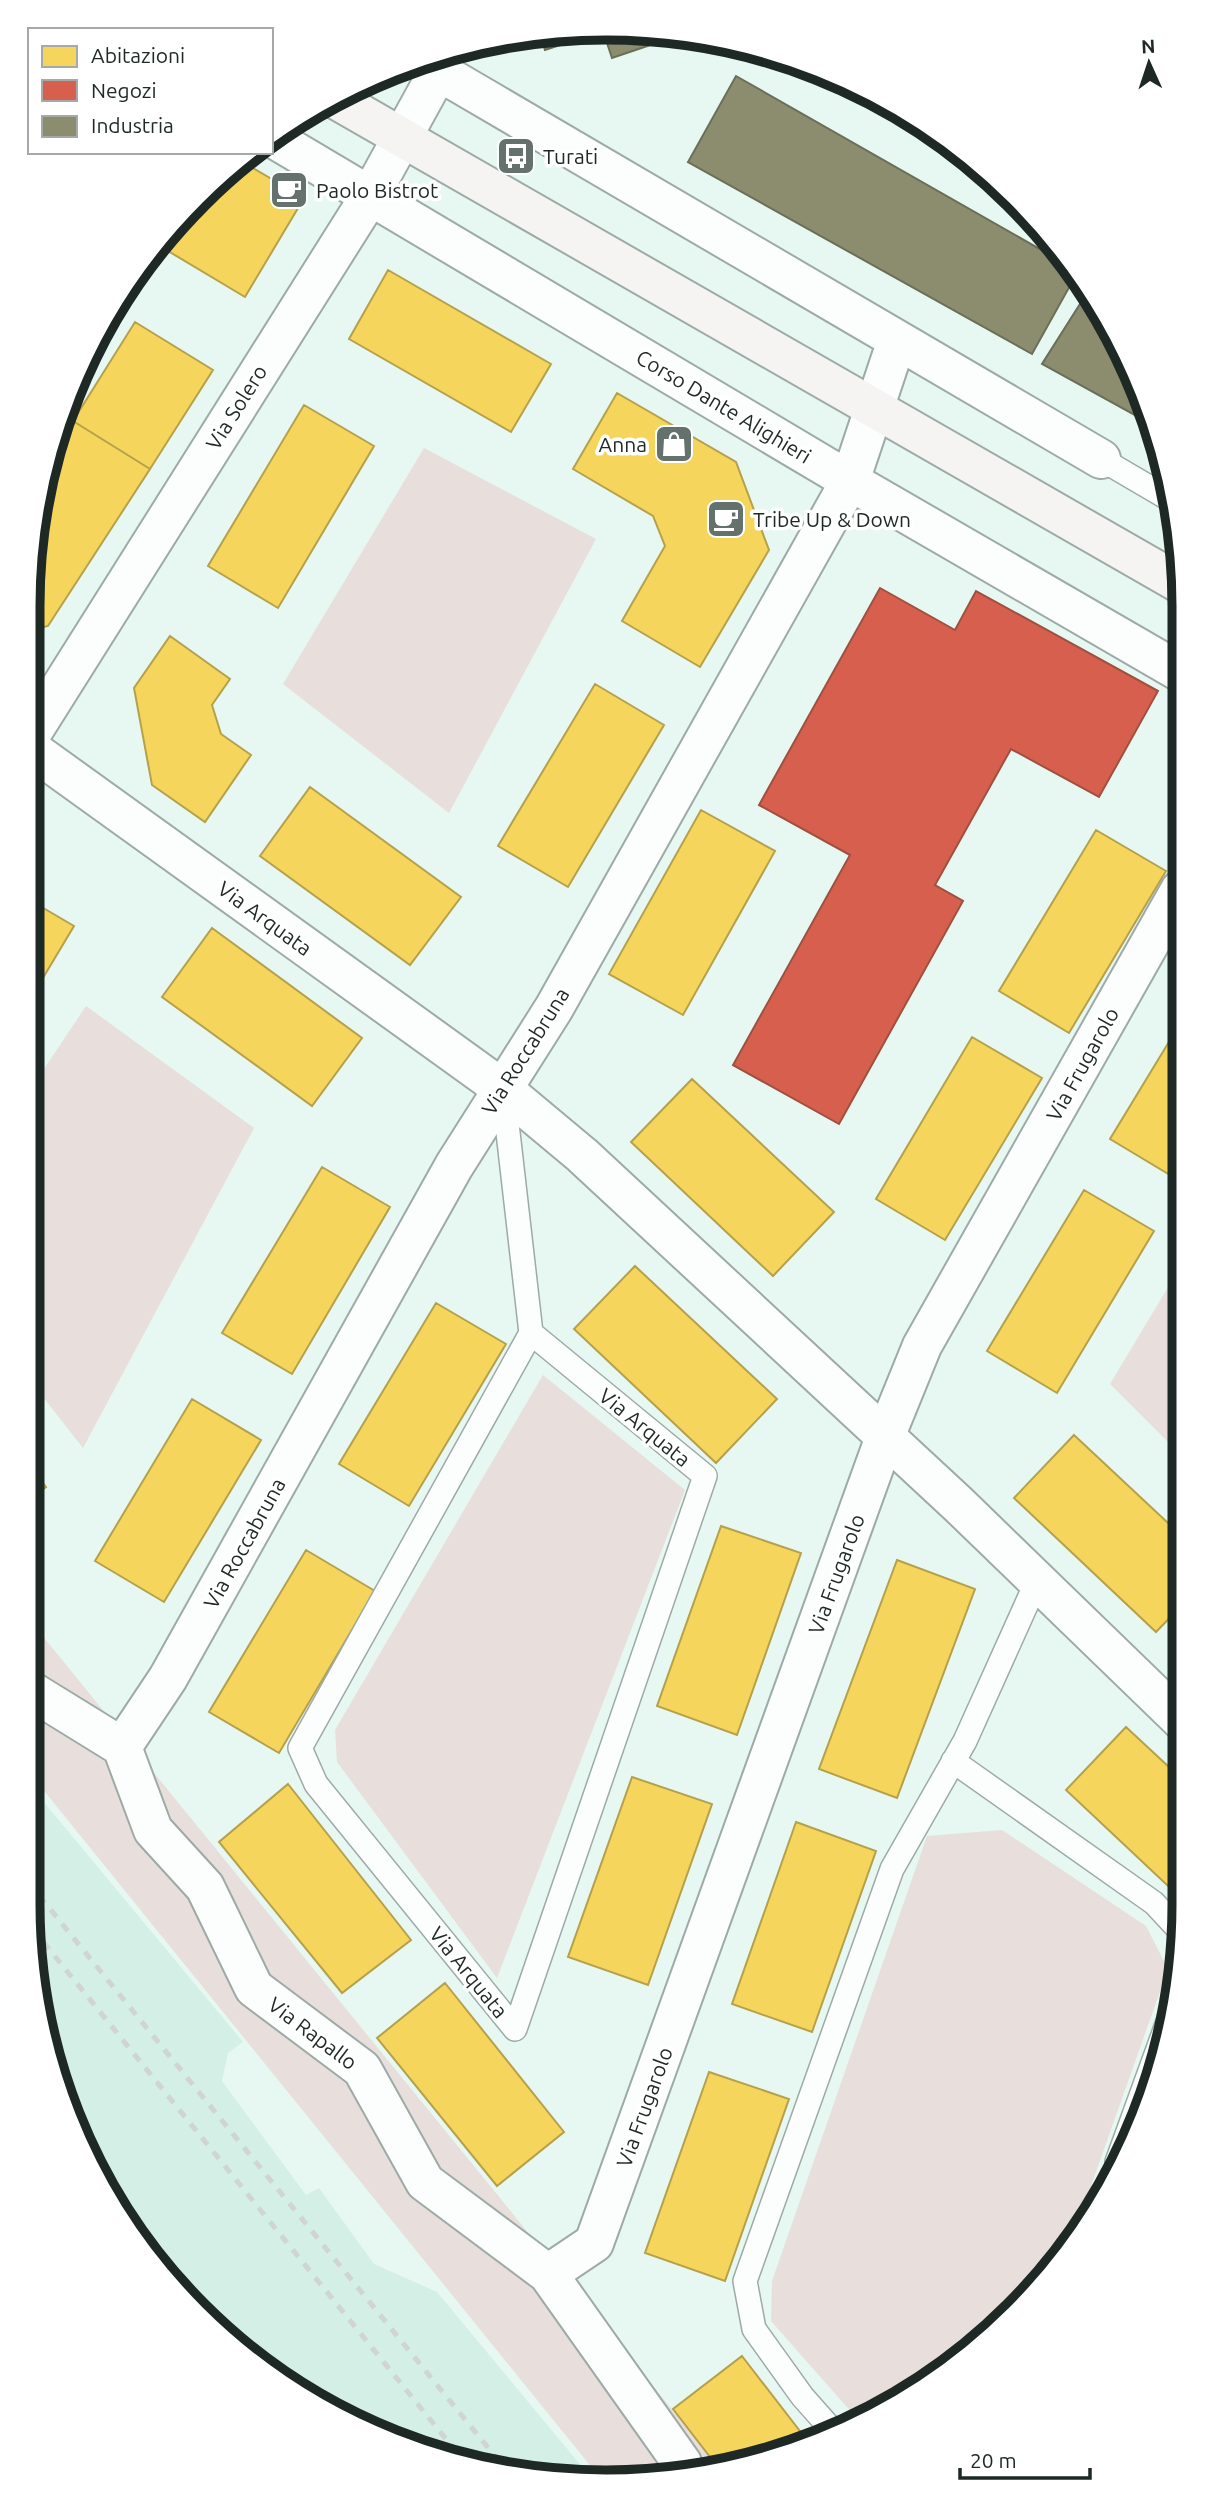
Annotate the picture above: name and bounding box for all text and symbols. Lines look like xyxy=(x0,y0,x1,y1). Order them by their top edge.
legend xyxy=(28,28,273,154)
north arrow xyxy=(1114,28,1184,98)
text: N xyxy=(1140,35,1156,57)
text: Abitazioni xyxy=(91,43,185,67)
text: Negozi xyxy=(91,78,157,102)
text: Industria xyxy=(91,113,174,137)
bus stop icon: Turati xyxy=(495,135,537,177)
place label: Turati xyxy=(543,144,598,168)
cafe icon: Paolo Bistrot xyxy=(268,169,310,211)
place label: Paolo Bistrot xyxy=(316,178,438,202)
street label: Corso Dante Alighieri xyxy=(632,344,816,468)
street label: Via Solero xyxy=(201,360,271,454)
shop icon: Anna xyxy=(653,423,695,465)
place label: Anna xyxy=(599,432,647,456)
cafe icon: Tribe Up & Down xyxy=(705,498,747,540)
place label: Tribe Up & Down xyxy=(753,507,911,531)
street label: Via Arquata xyxy=(213,876,317,960)
street label: Via Roccabruna xyxy=(476,983,574,1119)
street label: Via Frugarolo xyxy=(1041,1003,1123,1125)
street label: Via Arquata xyxy=(595,1383,695,1471)
street label: Via Roccabruna xyxy=(198,1474,290,1612)
street label: Via Frugarolo xyxy=(803,1511,869,1637)
street label: Via Arquata xyxy=(425,1922,513,2022)
street label: Via Rapallo xyxy=(264,1992,362,2074)
street label: Via Frugarolo xyxy=(611,2044,677,2170)
scale bar xyxy=(960,2436,1090,2480)
text: 20 m xyxy=(970,2448,1017,2472)

